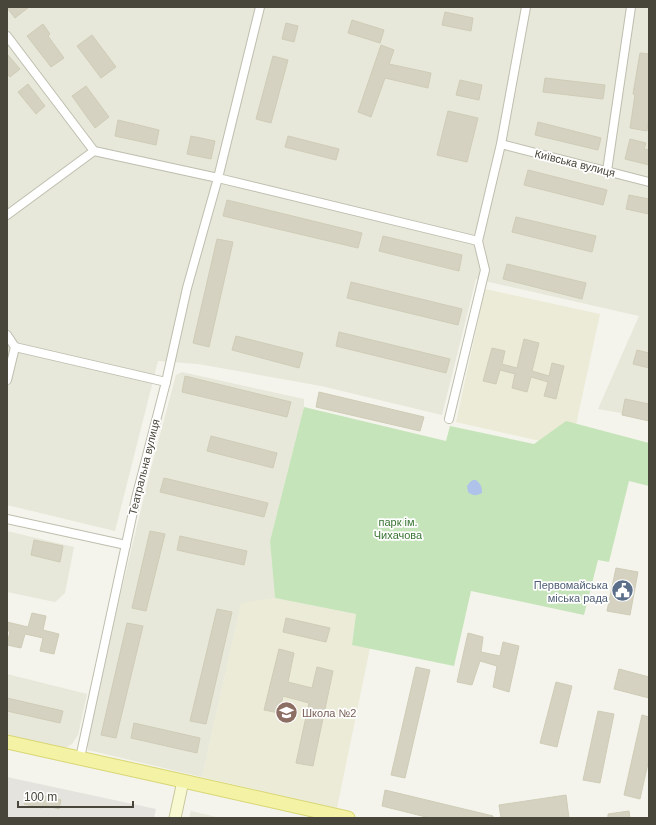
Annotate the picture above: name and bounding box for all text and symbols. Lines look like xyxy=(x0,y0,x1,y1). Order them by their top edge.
street label: Київська вулиця xyxy=(534,147,617,179)
street label: Театральна вулиця xyxy=(126,418,162,516)
park label: парк ім. Чихачова xyxy=(374,516,423,541)
public building icon: Первомайська міська рада xyxy=(610,578,636,604)
place label: Первомайська міська рада xyxy=(534,579,609,604)
school or university icon: Школа №2 xyxy=(274,700,300,726)
place label: Школа №2 xyxy=(302,707,356,719)
scale bar xyxy=(18,783,133,809)
text: 100 m xyxy=(24,790,57,804)

